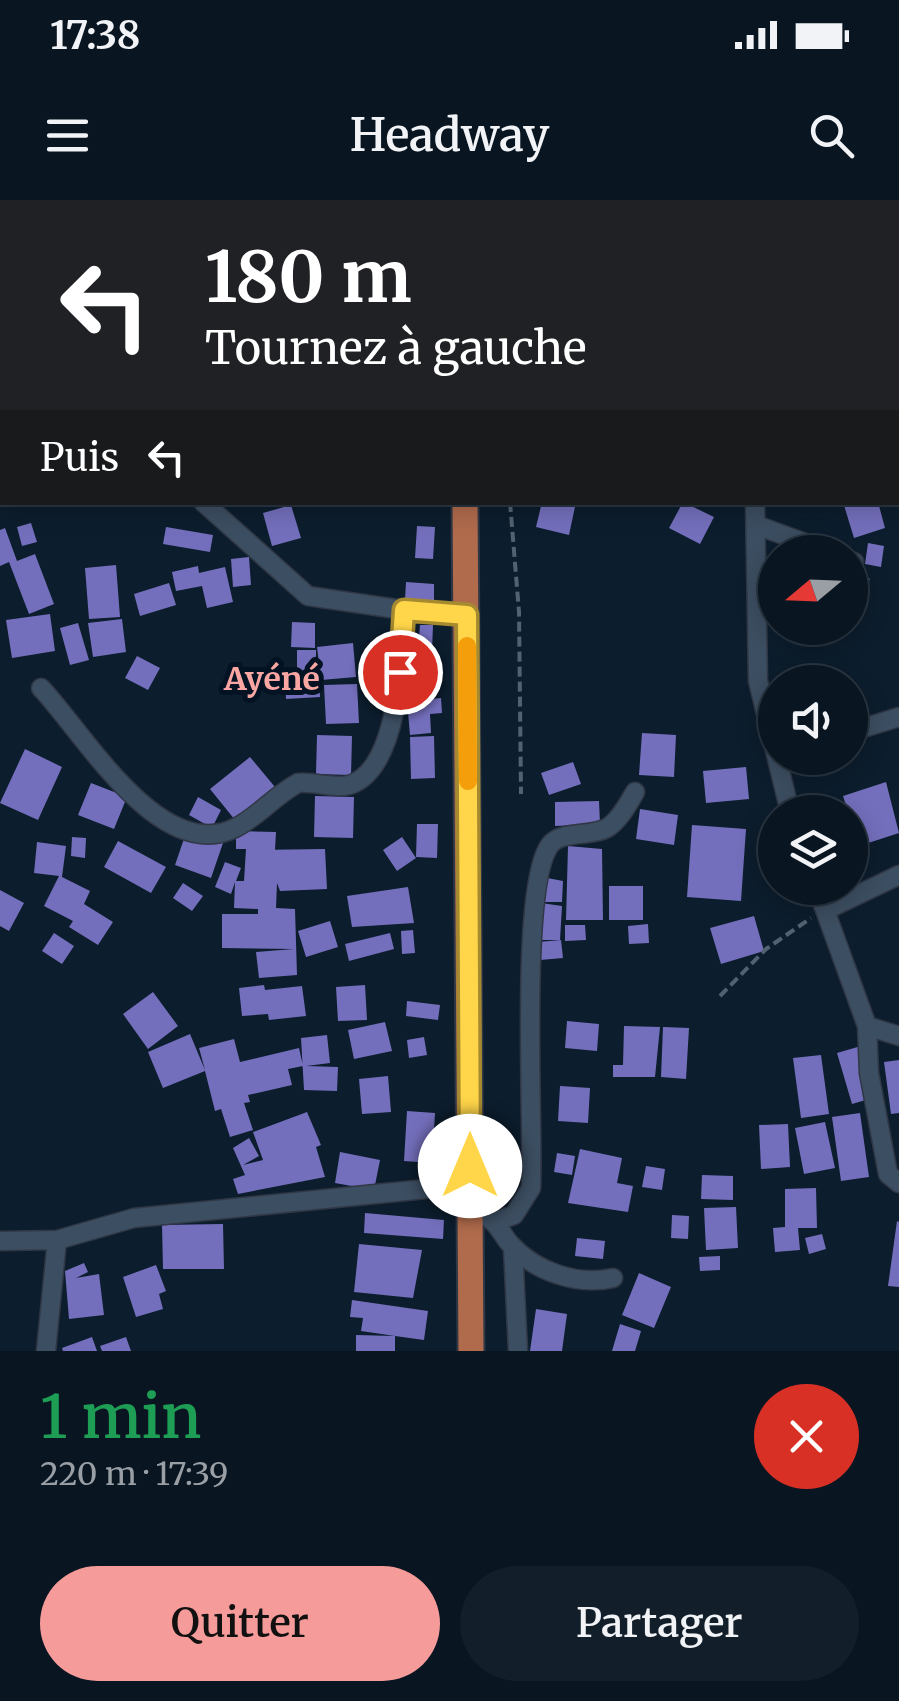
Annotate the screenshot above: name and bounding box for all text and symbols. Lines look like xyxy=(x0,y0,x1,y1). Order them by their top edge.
text: 17:38 xyxy=(50,12,140,59)
text: Headway xyxy=(350,107,549,163)
icon: menu xyxy=(40,108,95,163)
icon: search xyxy=(804,108,859,163)
text: 180 m xyxy=(205,233,412,321)
icon: left xyxy=(40,240,170,370)
text: Tournez à gauche xyxy=(205,320,587,376)
icon: left xyxy=(139,430,194,485)
text: Puis xyxy=(40,434,119,481)
north arrow xyxy=(758,535,868,645)
map controls xyxy=(758,535,868,905)
pin xyxy=(358,630,443,715)
icon: arrive xyxy=(373,645,428,700)
district label: Ayéné xyxy=(223,659,320,699)
button: sound xyxy=(758,665,868,775)
button: layers xyxy=(758,795,868,905)
position arrow xyxy=(418,1114,522,1218)
text: 1 min xyxy=(40,1379,201,1454)
button: close xyxy=(754,1384,859,1489)
text: 220 m · 17:39 xyxy=(40,1454,228,1494)
button: Quitter xyxy=(40,1566,440,1681)
button: Partager xyxy=(460,1566,859,1681)

